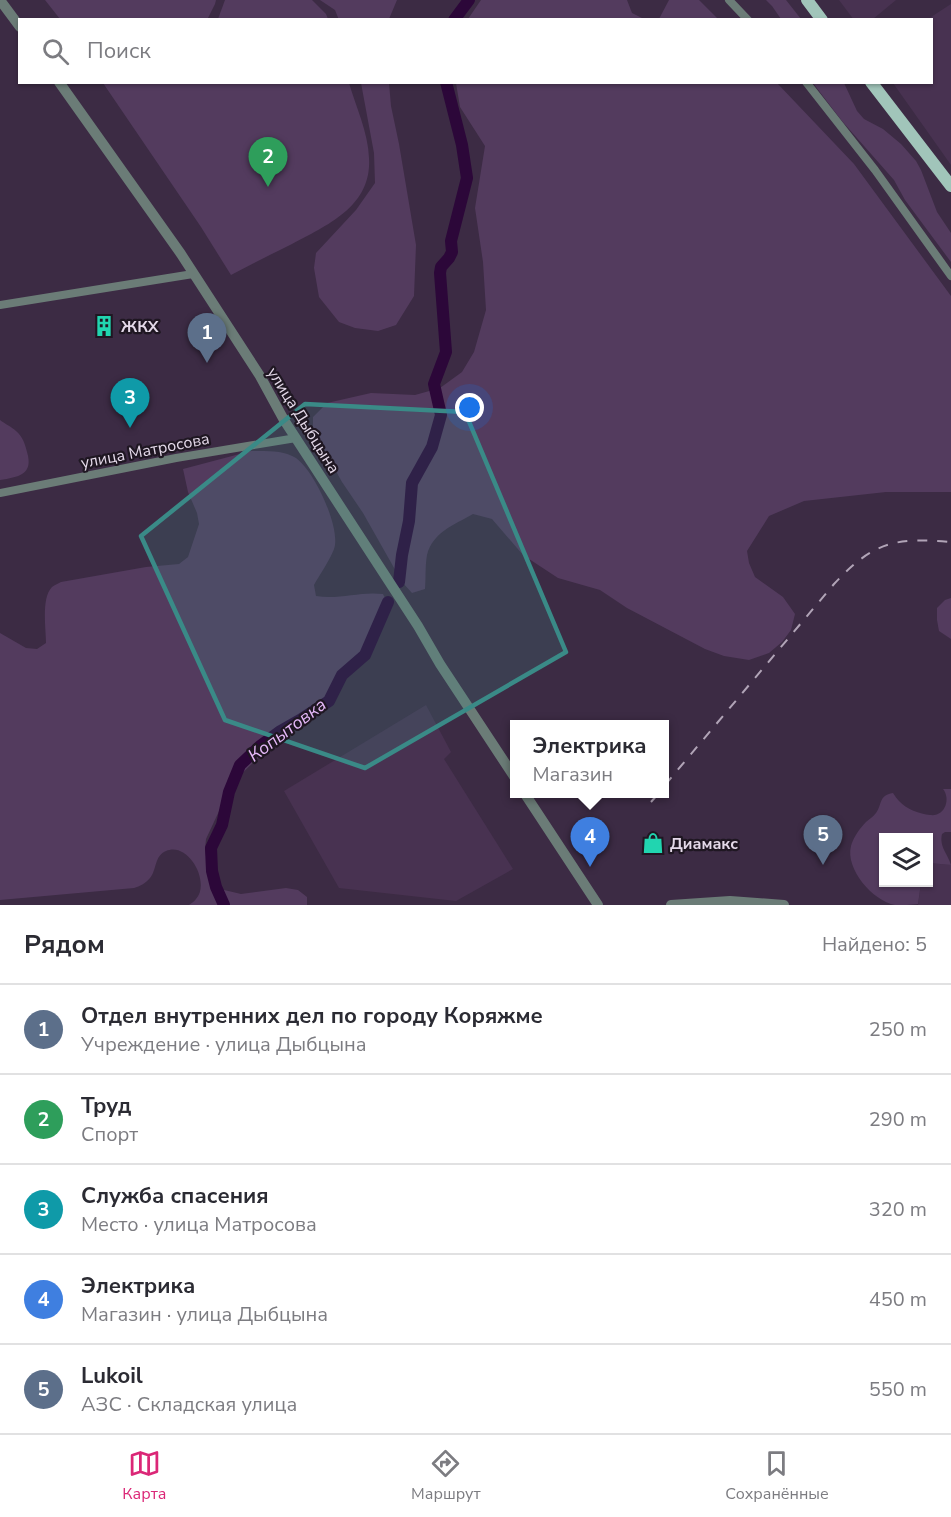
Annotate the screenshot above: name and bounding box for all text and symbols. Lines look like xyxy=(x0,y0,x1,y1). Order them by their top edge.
search box xyxy=(18,18,933,84)
icon: search xyxy=(39,35,72,68)
text: Поиск xyxy=(87,36,151,66)
pin: 2 xyxy=(248,138,288,187)
building icon: ЖКХ xyxy=(92,314,116,338)
pin: 1 xyxy=(188,314,226,363)
place label: ЖКХ xyxy=(121,316,159,338)
street label: улица Дыбцына xyxy=(262,363,345,478)
pin: 3 xyxy=(110,378,150,428)
your location xyxy=(455,393,484,422)
street label: улица Матросова xyxy=(79,428,211,474)
water label: Копытовка xyxy=(243,693,331,767)
popup xyxy=(510,720,669,798)
text: Электрика xyxy=(532,731,647,761)
text: Магазин xyxy=(532,761,613,788)
pin: 5 xyxy=(804,816,842,865)
pin: 4 xyxy=(570,818,610,867)
shop icon: Диамакс xyxy=(641,831,665,855)
place label: Диамакс xyxy=(670,833,738,855)
map controls xyxy=(879,833,933,887)
button: layers xyxy=(879,833,933,887)
text: Рядом xyxy=(24,927,105,962)
text: Найдено: 5 xyxy=(822,931,927,958)
text: Отдел внутренних дел по городу Коряжме xyxy=(81,1001,543,1031)
text: 1 xyxy=(38,1016,50,1043)
text: 250 m xyxy=(869,1016,927,1043)
text: Учреждение · улица Дыбцына xyxy=(81,1031,367,1058)
text: Труд xyxy=(81,1091,131,1121)
text: 2 xyxy=(38,1106,50,1133)
text: 290 m xyxy=(869,1106,927,1133)
text: Спорт xyxy=(81,1121,138,1148)
text: Служба спасения xyxy=(81,1181,269,1211)
text: 3 xyxy=(38,1196,50,1223)
text: 320 m xyxy=(869,1196,927,1223)
text: Место · улица Матросова xyxy=(81,1211,317,1238)
text: Электрика xyxy=(81,1271,195,1301)
text: 4 xyxy=(38,1286,50,1313)
text: 450 m xyxy=(869,1286,927,1313)
text: Магазин · улица Дыбцына xyxy=(81,1301,328,1328)
text: Lukoil xyxy=(81,1361,143,1391)
text: 5 xyxy=(38,1376,50,1403)
text: 550 m xyxy=(869,1376,927,1403)
text: АЗС · Складская улица xyxy=(81,1391,297,1418)
tab: Карта xyxy=(122,1447,166,1505)
tab: Маршрут xyxy=(411,1447,481,1505)
tab: Сохранённые xyxy=(725,1447,829,1505)

